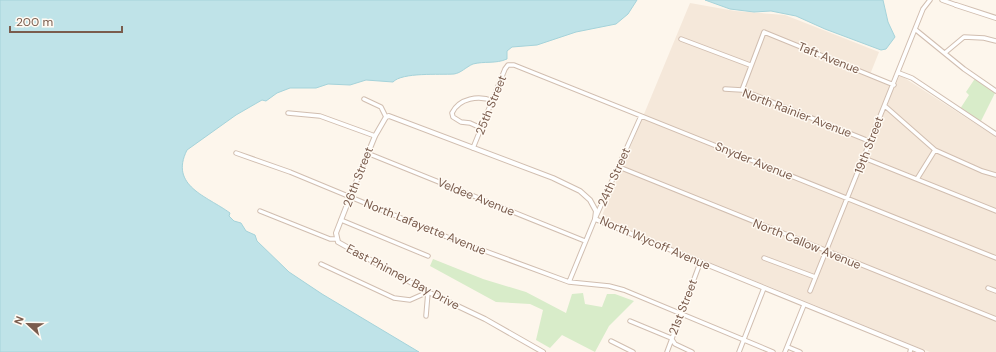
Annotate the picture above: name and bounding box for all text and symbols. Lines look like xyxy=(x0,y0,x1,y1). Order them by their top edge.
scale bar xyxy=(10,8,122,34)
text: 200 m xyxy=(16,14,53,30)
street label: Taft Avenue xyxy=(796,38,862,78)
street label: 25th Street xyxy=(472,73,510,137)
street label: North Rainier Avenue xyxy=(740,85,854,141)
street label: 19th Street xyxy=(851,114,887,176)
street label: Snyder Avenue xyxy=(713,138,795,184)
street label: 26th Street xyxy=(339,144,377,209)
street label: 24th Street xyxy=(594,145,634,209)
street label: Veldee Avenue xyxy=(435,174,517,220)
street label: North Lafayette Avenue xyxy=(362,195,489,259)
street label: North Wycoff Avenue xyxy=(597,212,713,274)
street label: North Callow Avenue xyxy=(751,215,864,273)
street label: East Phinney Bay Drive xyxy=(344,240,462,314)
street label: 21st Street xyxy=(665,277,701,337)
north arrow xyxy=(8,304,48,344)
text: N xyxy=(11,314,27,327)

